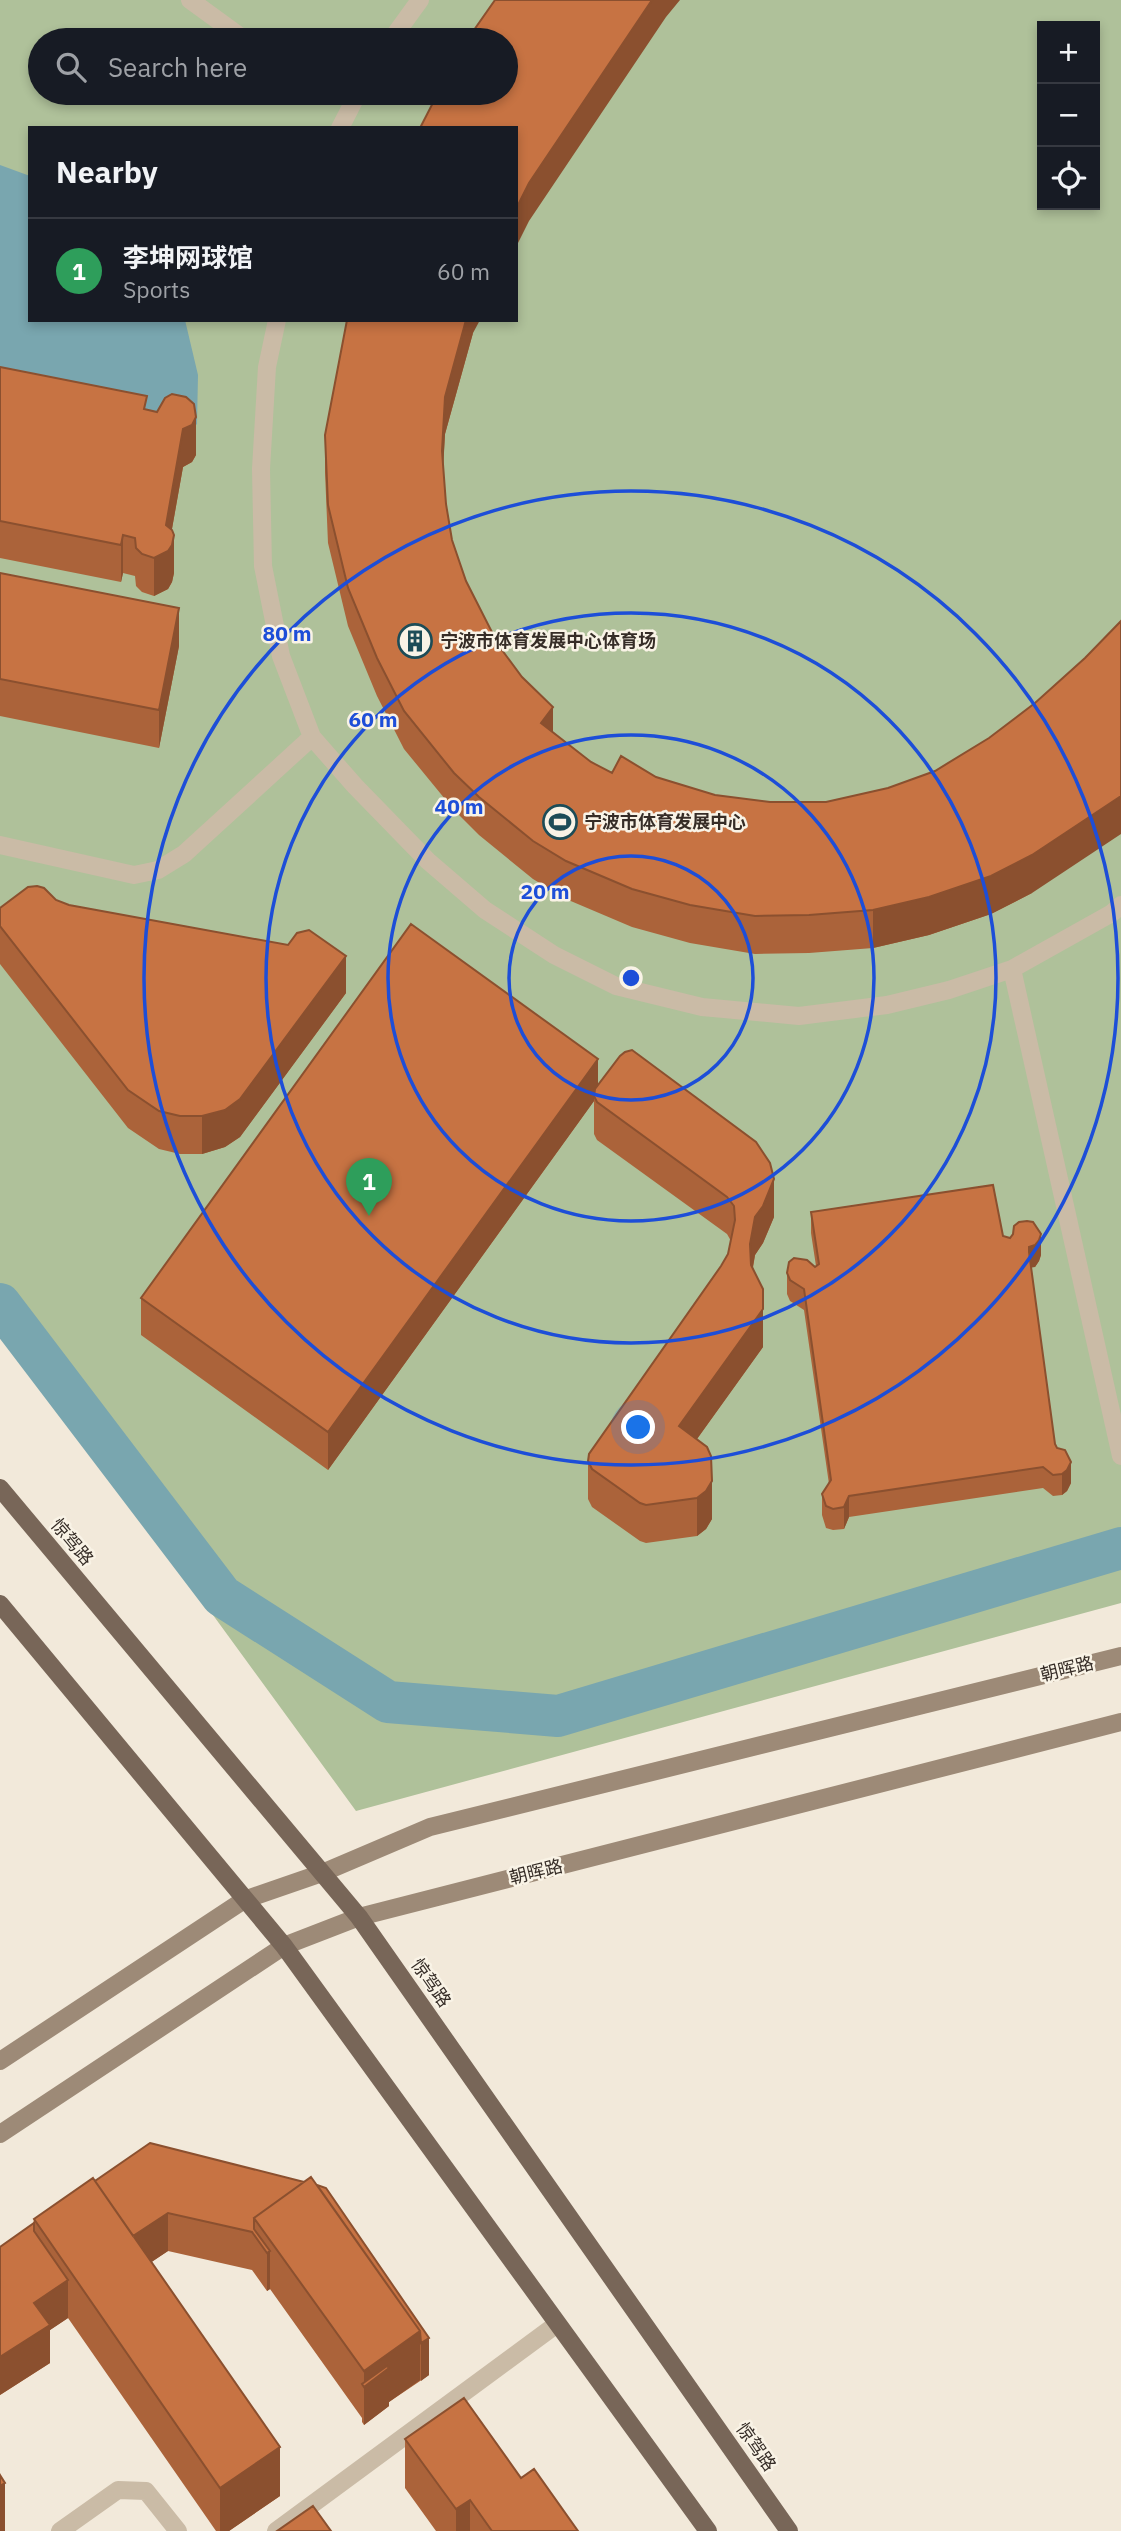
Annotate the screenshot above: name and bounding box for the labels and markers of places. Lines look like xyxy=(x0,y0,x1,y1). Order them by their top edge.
building icon: 宁波市体育发展中心体育场 xyxy=(396,622,434,660)
place label: 宁波市体育发展中心体育场 xyxy=(440,629,656,652)
sports icon: 宁波市体育发展中心 xyxy=(541,803,579,841)
place label: 宁波市体育发展中心 xyxy=(584,810,746,833)
centre of rings xyxy=(619,966,643,990)
pin: 1 xyxy=(346,1158,392,1216)

